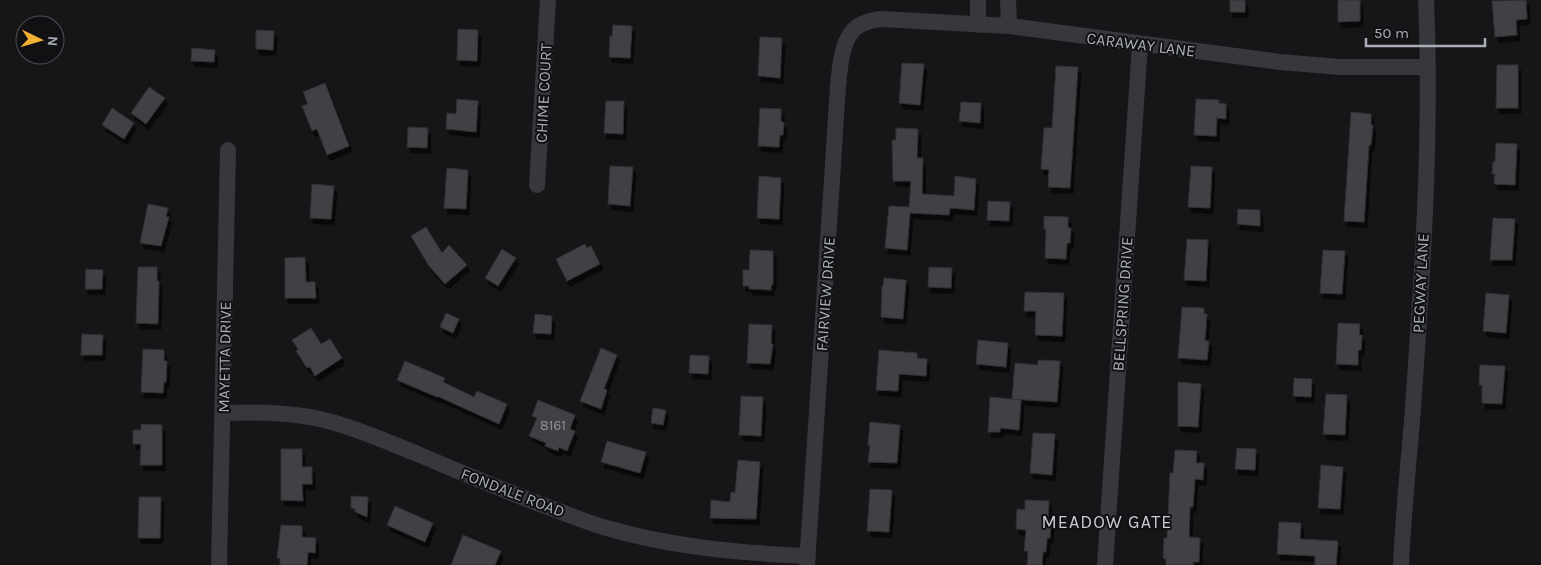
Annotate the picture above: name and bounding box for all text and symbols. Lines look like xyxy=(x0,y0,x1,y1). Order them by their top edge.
north arrow xyxy=(15,15,65,65)
scale bar xyxy=(1366,15,1485,47)
text: 50 m xyxy=(1374,24,1409,42)
street label: CARAWAY LANE xyxy=(1086,28,1196,61)
text: N xyxy=(44,35,61,47)
street label: CHIME COURT xyxy=(531,43,556,143)
street label: PEGWAY LANE xyxy=(1408,233,1433,333)
street label: FAIRVIEW DRIVE xyxy=(812,236,839,352)
street label: BELLSPRING DRIVE xyxy=(1108,236,1137,372)
street label: MAYETTA DRIVE xyxy=(214,301,235,413)
house number: 8161 xyxy=(540,417,566,434)
street label: FONDALE ROAD xyxy=(458,464,567,521)
district label: MEADOW GATE xyxy=(1042,511,1172,533)

